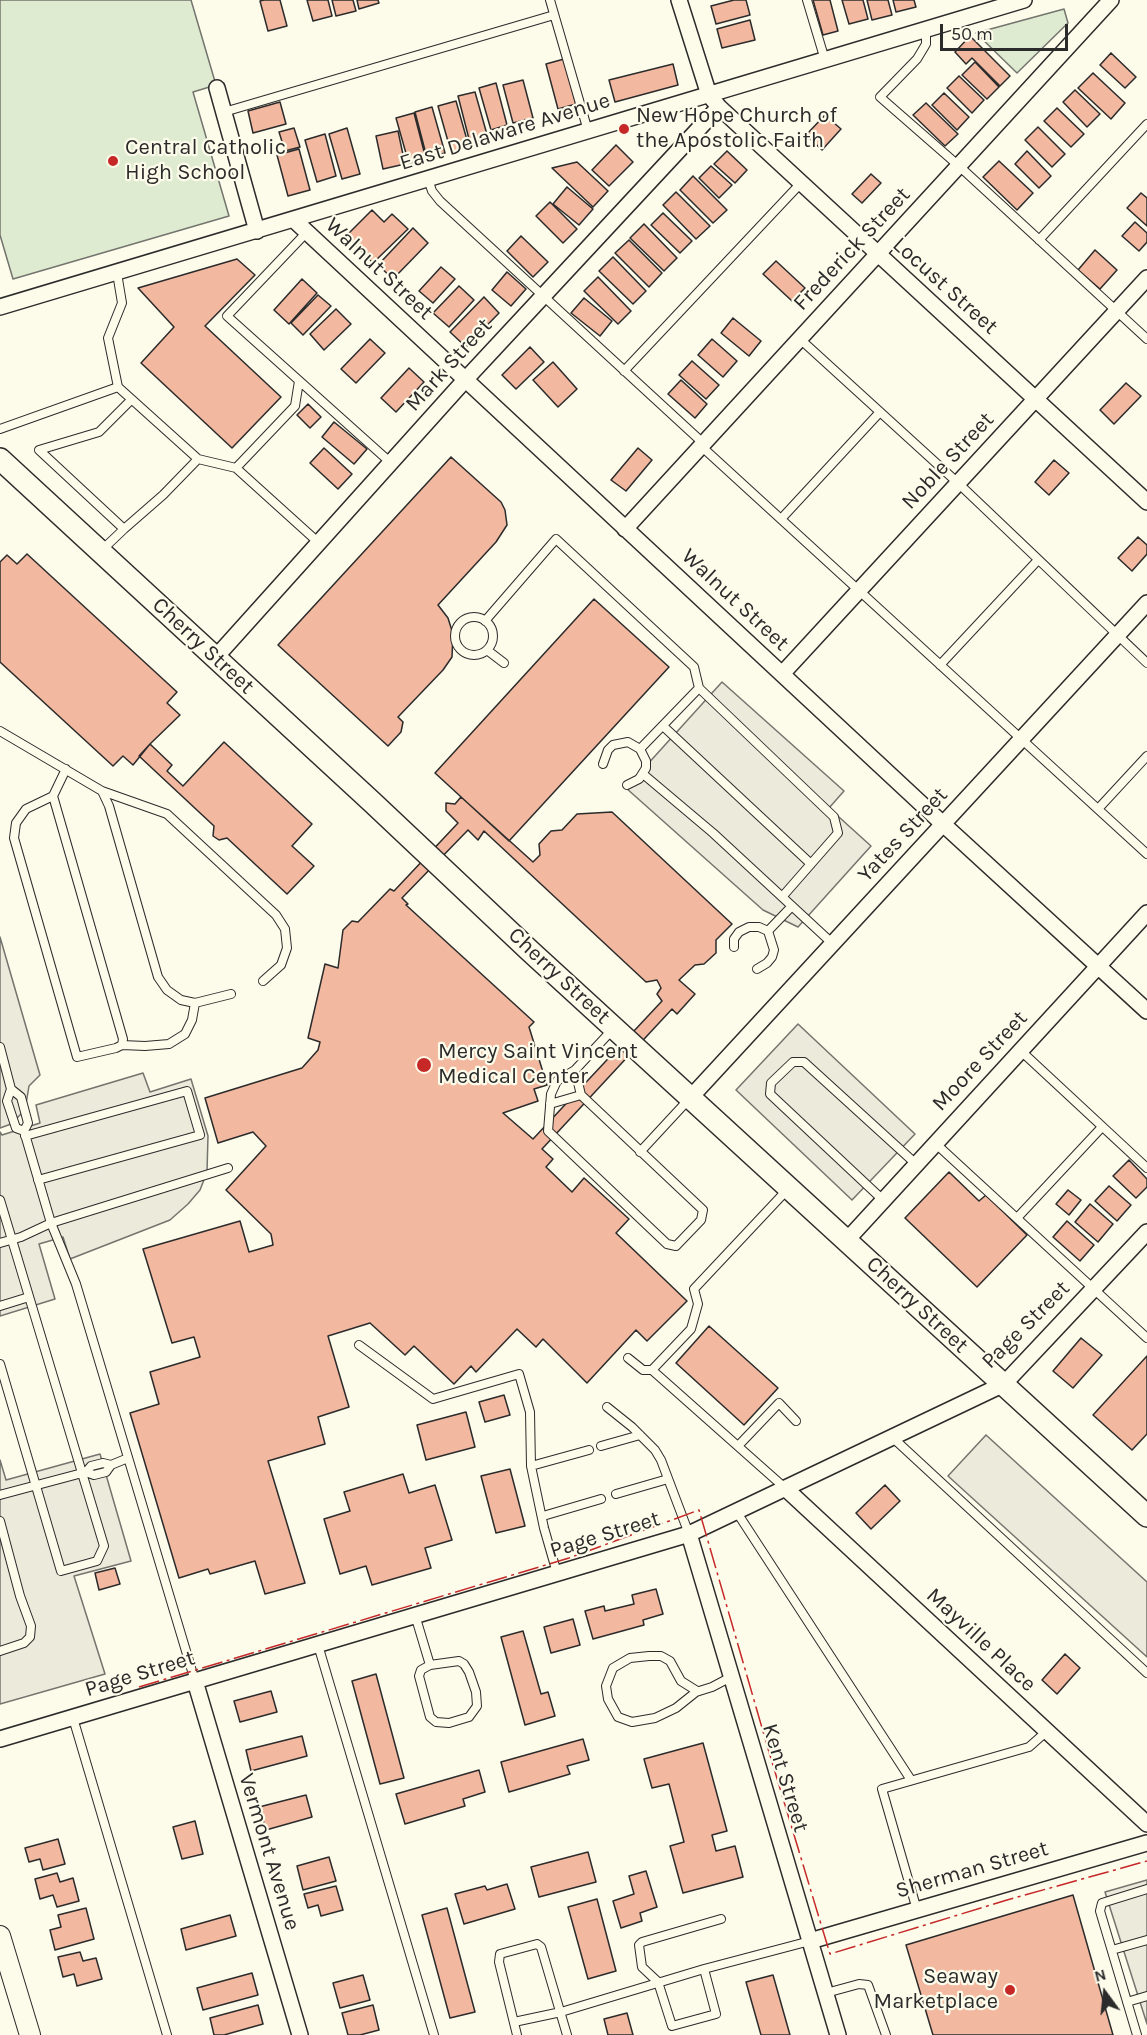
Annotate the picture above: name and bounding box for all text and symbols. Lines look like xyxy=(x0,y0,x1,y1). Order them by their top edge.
scale bar xyxy=(943,12,1070,50)
text: 50 m xyxy=(951,23,993,45)
street label: East Delaware Avenue xyxy=(397,87,613,177)
place label: New Hope Church of the Apostolic Faith xyxy=(636,103,837,154)
marker: New Hope Church of the Apostolic Faith xyxy=(617,122,631,136)
place label: Central Catholic High School xyxy=(125,135,286,186)
marker: Central Catholic High School xyxy=(106,154,120,168)
street label: Frederick Street xyxy=(788,182,916,316)
street label: Walnut Street xyxy=(320,212,438,326)
street label: Locust Street xyxy=(887,232,1003,340)
street label: Mark Street xyxy=(400,313,498,417)
street label: Noble Street xyxy=(896,407,1000,515)
street label: Walnut Street xyxy=(676,543,794,657)
street label: Cherry Street xyxy=(147,592,259,700)
street label: Yates Street xyxy=(853,782,953,888)
street label: Cherry Street xyxy=(503,922,615,1030)
street label: Moore Street xyxy=(927,1005,1033,1117)
place label: Mercy Saint Vincent Medical Center xyxy=(438,1039,638,1090)
marker: Mercy Saint Vincent Medical Center xyxy=(415,1056,433,1074)
street label: Cherry Street xyxy=(861,1251,973,1359)
street label: Page Street xyxy=(976,1275,1076,1375)
street label: Page Street xyxy=(547,1506,663,1564)
street label: Mayville Place xyxy=(921,1582,1041,1698)
street label: Page Street xyxy=(82,1645,198,1703)
street label: Kent Street xyxy=(756,1721,814,1835)
street label: Vermont Avenue xyxy=(233,1770,305,1934)
street label: Sherman Street xyxy=(893,1836,1051,1904)
north arrow xyxy=(1075,1963,1135,2023)
place label: Seaway Marketplace xyxy=(874,1964,998,2016)
text: N xyxy=(1092,1964,1108,1986)
marker: Seaway Marketplace xyxy=(1003,1983,1017,1997)

